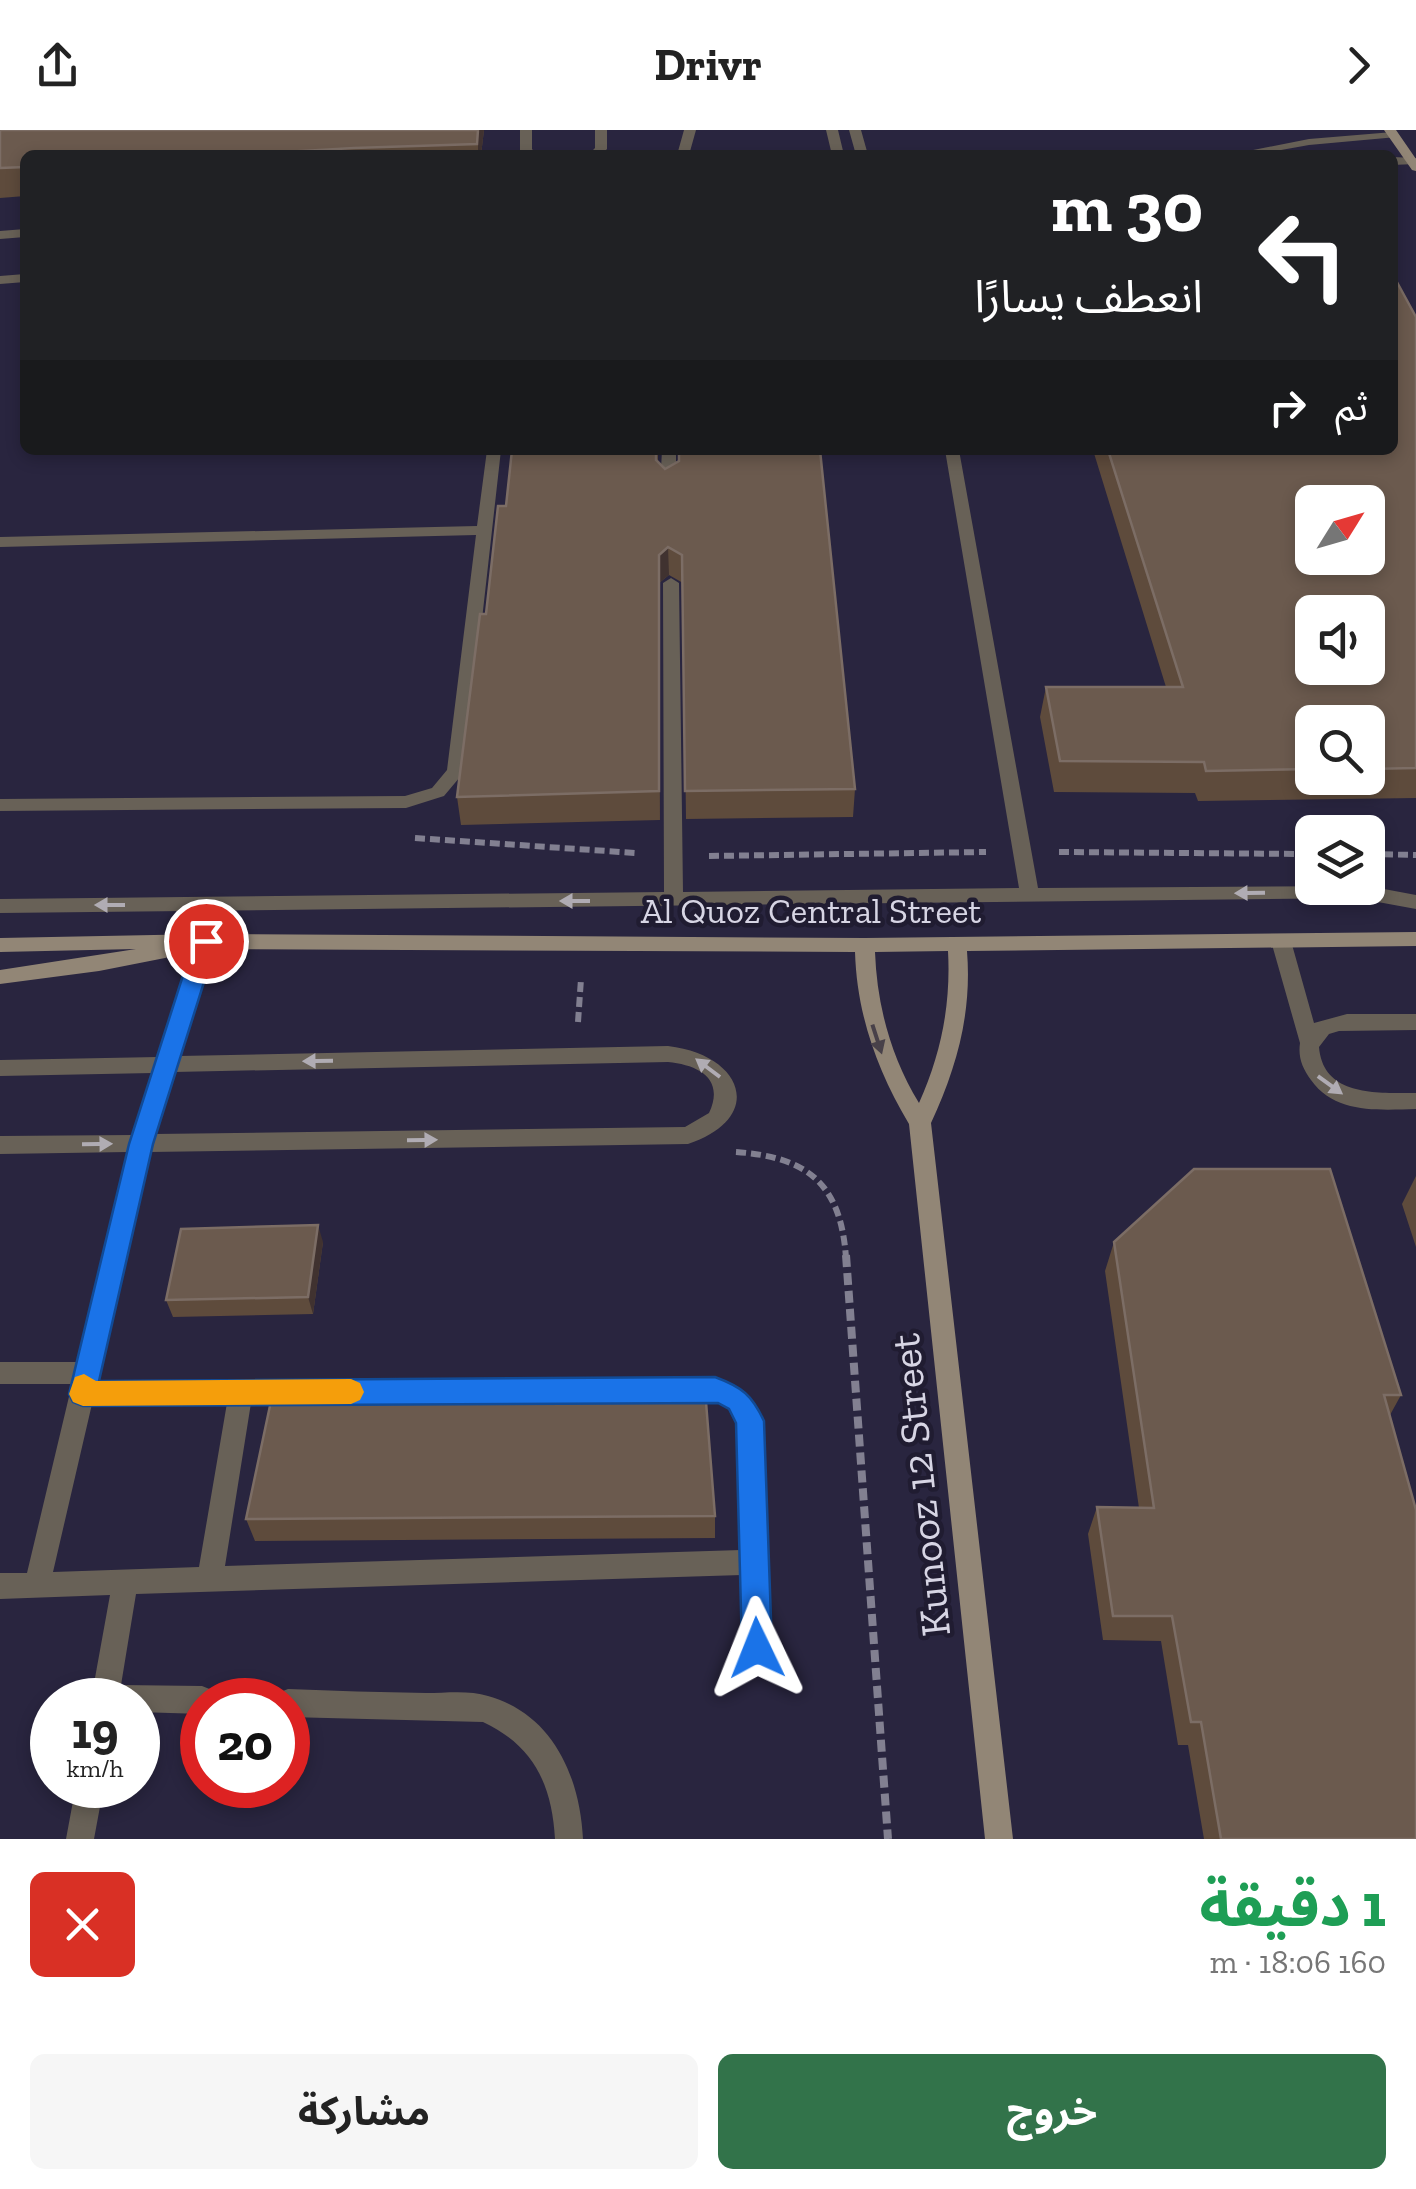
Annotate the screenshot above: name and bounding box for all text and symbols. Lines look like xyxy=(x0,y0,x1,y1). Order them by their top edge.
icon: share xyxy=(30,38,85,93)
text: Drivr xyxy=(654,38,762,92)
icon: forward xyxy=(1331,38,1386,93)
text: 30 m xyxy=(1051,165,1203,249)
icon: left xyxy=(1238,190,1368,320)
text: انعطف يسارًا xyxy=(974,270,1203,324)
icon: right xyxy=(1260,380,1315,435)
text: ثم xyxy=(1335,384,1368,430)
north arrow xyxy=(1295,485,1385,575)
map controls xyxy=(1295,485,1385,905)
button: sound xyxy=(1295,595,1385,685)
button: search xyxy=(1295,705,1385,795)
button: layers xyxy=(1295,815,1385,905)
one-way arrow xyxy=(1233,885,1265,901)
street label: Al Quoz Central Street xyxy=(641,890,981,932)
one-way arrow xyxy=(558,894,590,910)
one-way arrow xyxy=(93,897,125,913)
pin xyxy=(164,899,249,984)
icon: arrive xyxy=(179,914,234,969)
one-way arrow xyxy=(870,1024,885,1054)
one-way arrow xyxy=(301,1054,333,1070)
one-way arrow xyxy=(695,1058,722,1079)
one-way arrow xyxy=(1317,1075,1343,1094)
one-way arrow xyxy=(407,1132,439,1148)
one-way arrow xyxy=(82,1136,114,1152)
street label: Kunooz 12 Street xyxy=(879,1331,961,1639)
position arrow xyxy=(705,1596,809,1700)
speed limit sign: 20 xyxy=(180,1678,310,1808)
text: 19 xyxy=(72,1701,118,1761)
text: km/h xyxy=(66,1753,124,1783)
text: 1 دقيقة xyxy=(1200,1869,1386,1941)
button: close xyxy=(30,1872,135,1977)
text: 160 m · 18:06 xyxy=(1210,1943,1386,1981)
button: مشاركة xyxy=(30,2054,698,2169)
button: خروج xyxy=(718,2054,1386,2169)

